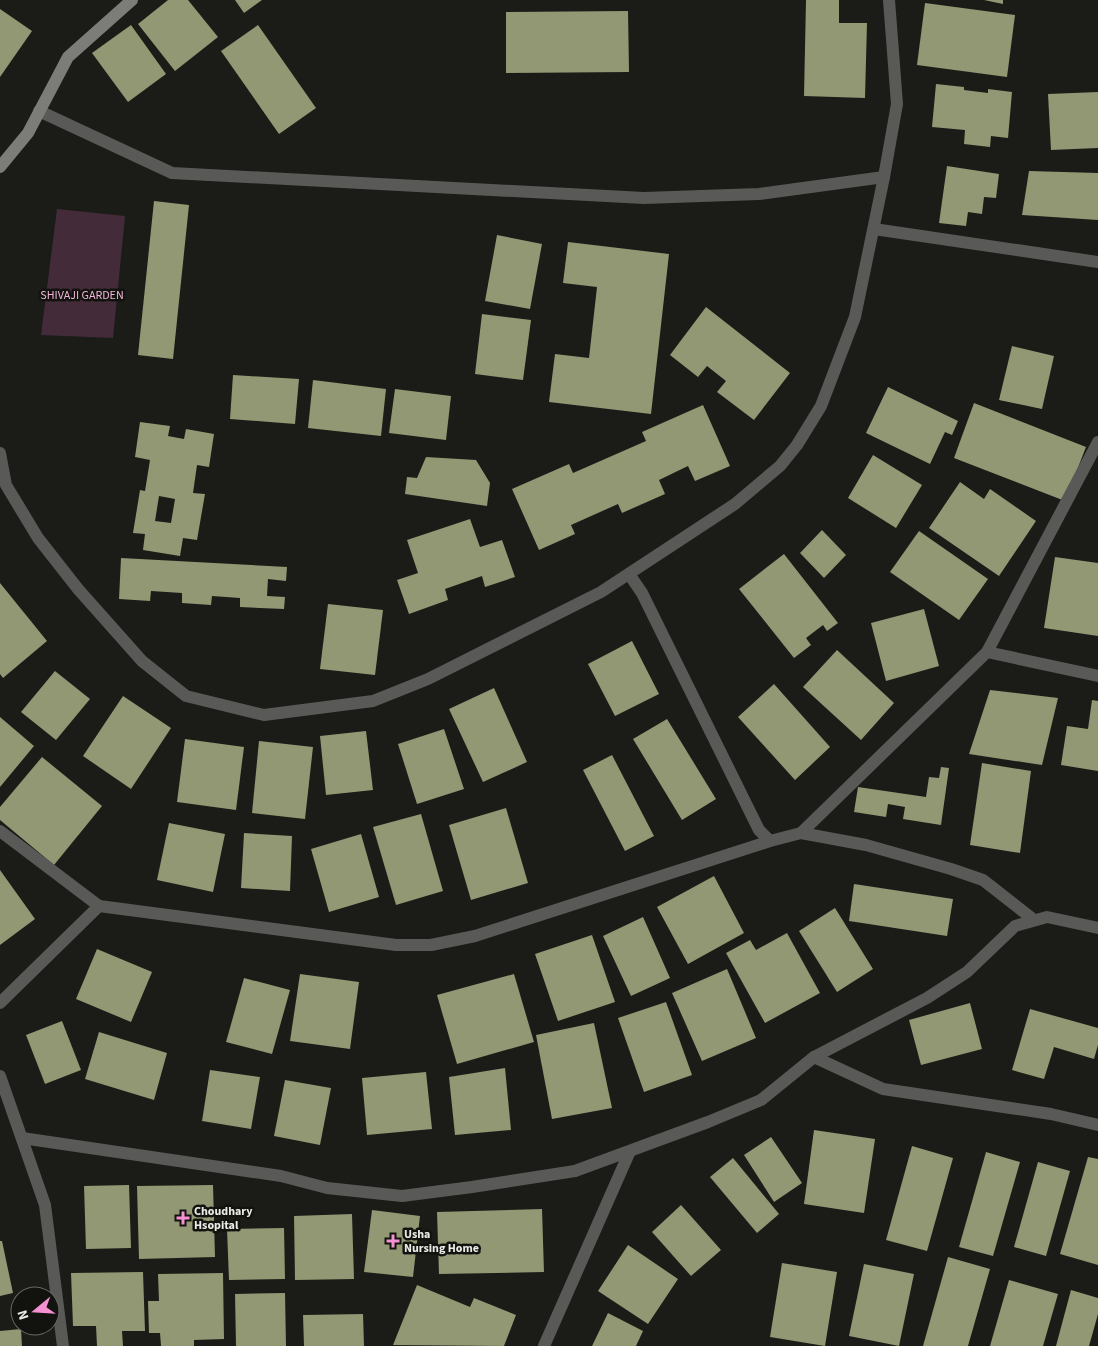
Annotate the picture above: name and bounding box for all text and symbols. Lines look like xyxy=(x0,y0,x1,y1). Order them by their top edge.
park label: SHIVAJI GARDEN xyxy=(40,287,124,304)
place label: Choudhary Hsopital xyxy=(194,1203,253,1234)
marker: Choudhary Hsopital xyxy=(176,1211,190,1225)
place label: Usha Nursing Home xyxy=(404,1226,479,1257)
marker: Usha Nursing Home xyxy=(386,1234,400,1248)
north arrow xyxy=(10,1286,60,1336)
text: N xyxy=(13,1307,35,1322)

